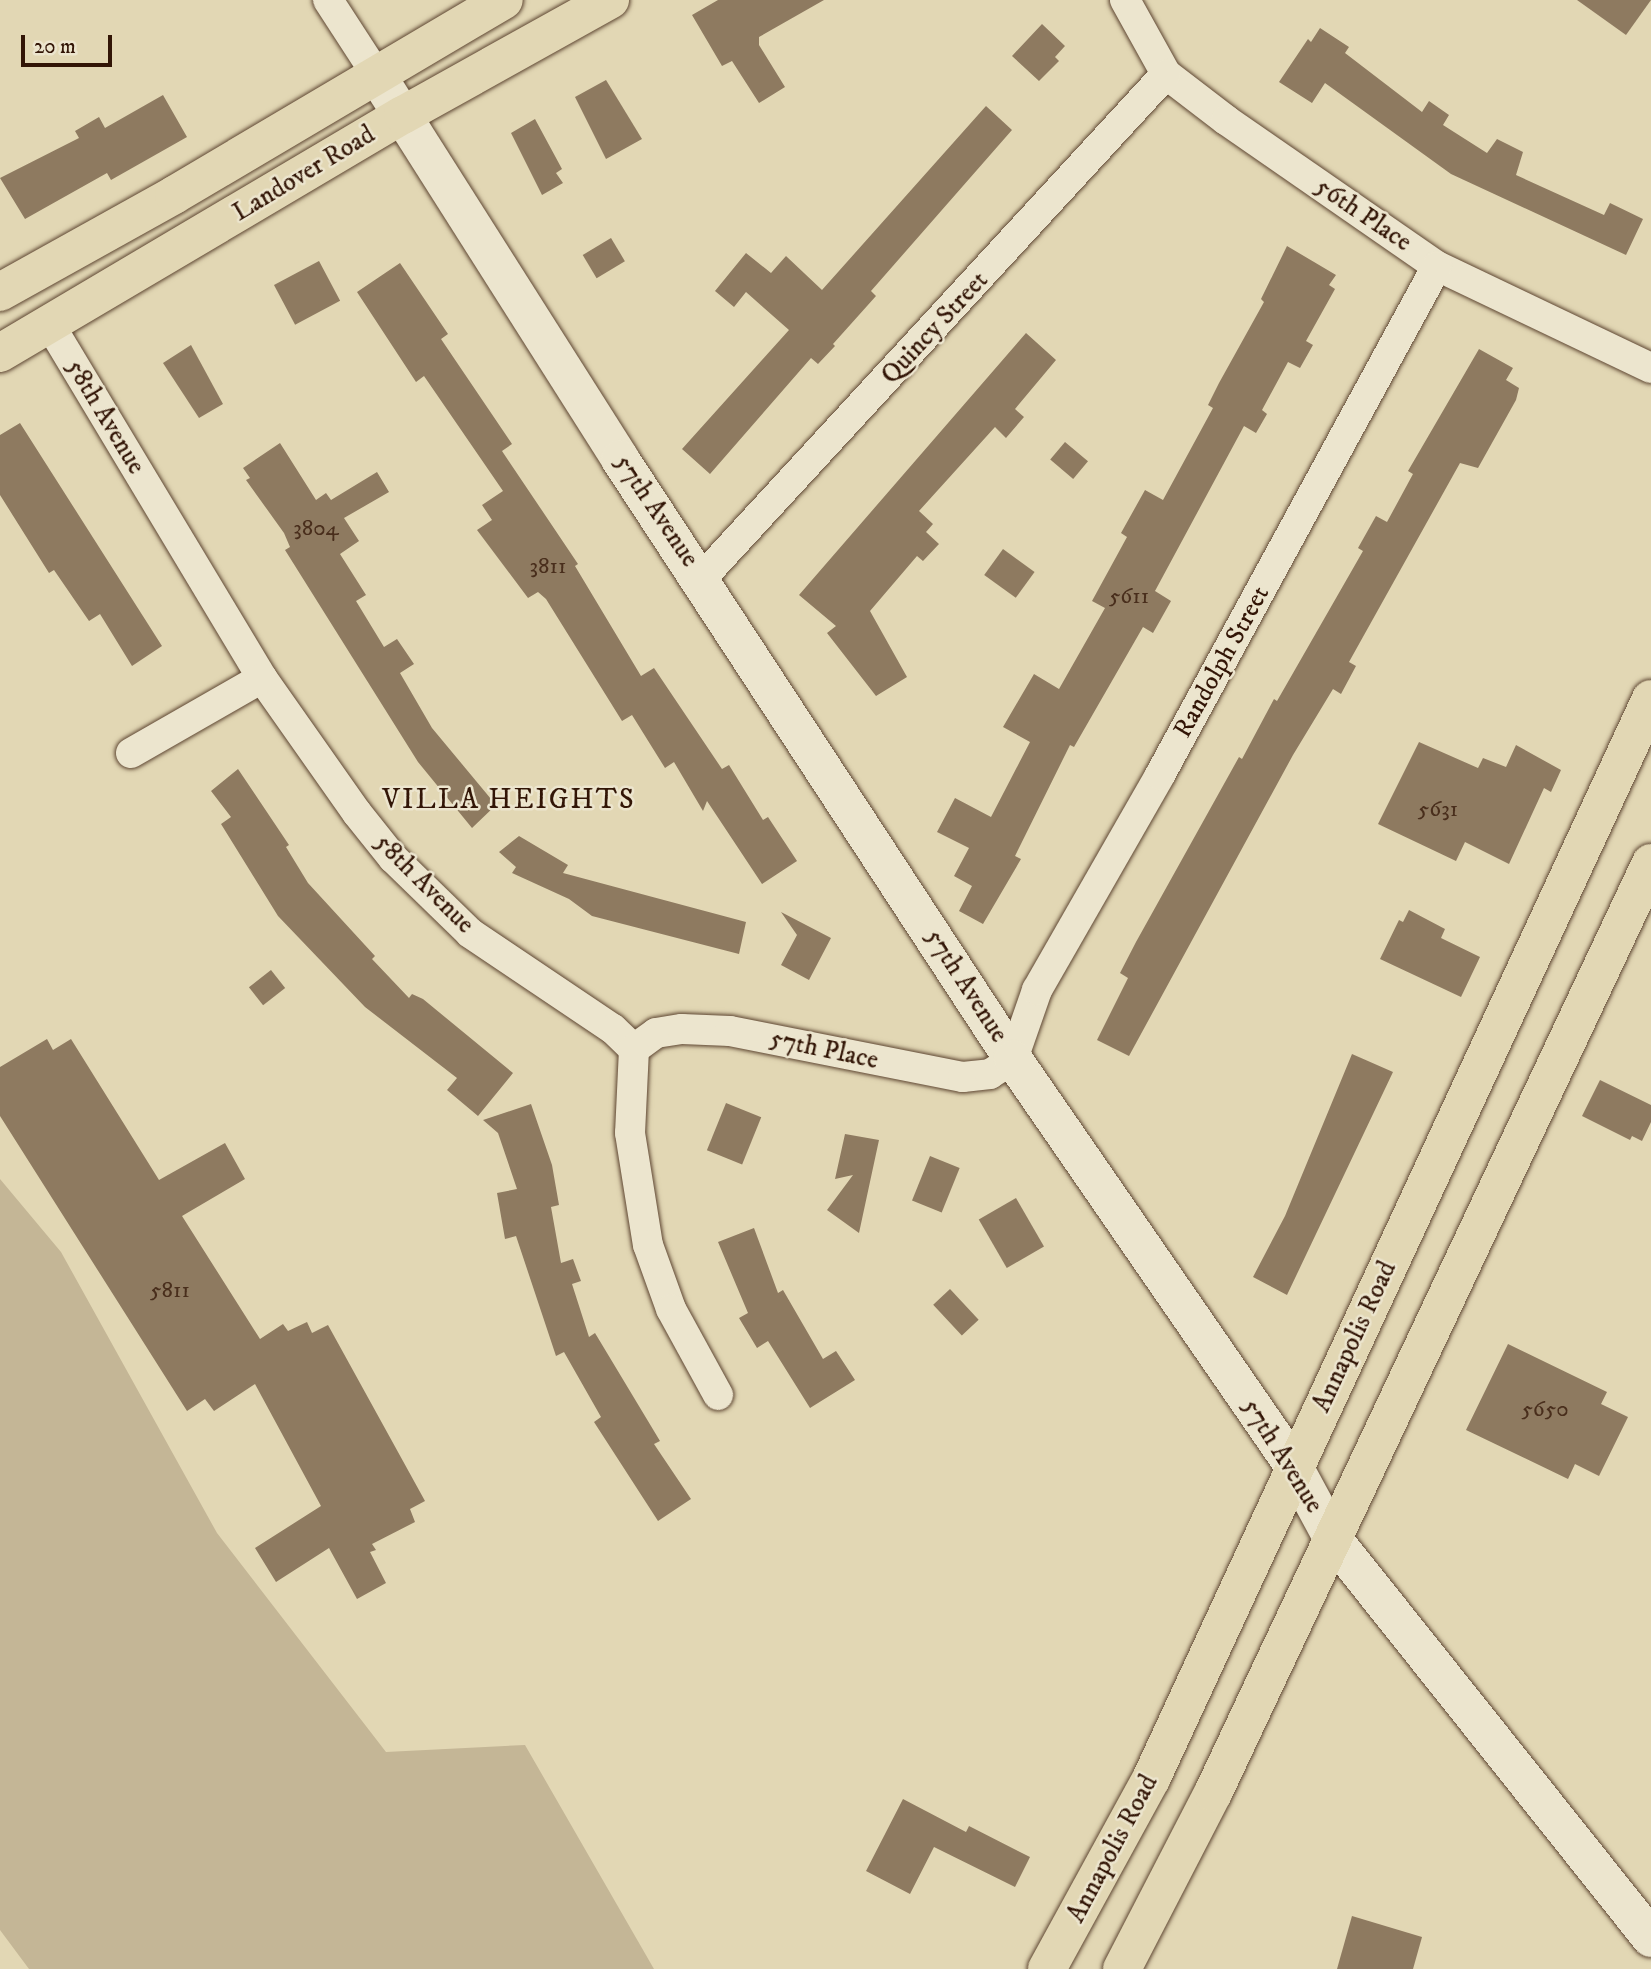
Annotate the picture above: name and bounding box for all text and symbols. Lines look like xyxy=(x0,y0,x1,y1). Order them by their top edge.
scale bar xyxy=(24,21,116,65)
text: 20 m xyxy=(34,34,76,60)
street label: Landover Road xyxy=(227,119,381,229)
street label: 56th Place xyxy=(1309,171,1417,259)
street label: Quincy Street xyxy=(875,265,995,391)
street label: 58th Avenue xyxy=(59,354,151,480)
street label: 57th Avenue xyxy=(607,449,705,573)
house number: 3804 xyxy=(293,515,339,543)
house number: 3811 xyxy=(530,553,566,581)
street label: Randolph Street xyxy=(1167,581,1277,743)
house number: 5611 xyxy=(1109,583,1149,611)
district label: VILLA HEIGHTS xyxy=(384,783,634,817)
house number: 5631 xyxy=(1418,796,1458,824)
street label: 58th Avenue xyxy=(368,828,480,940)
street label: 57th Avenue xyxy=(918,923,1014,1049)
street label: 57th Place xyxy=(767,1023,881,1077)
street label: Annapolis Road xyxy=(1306,1257,1404,1417)
house number: 5811 xyxy=(150,1277,190,1305)
street label: 57th Avenue xyxy=(1235,1393,1329,1519)
house number: 5650 xyxy=(1521,1396,1569,1424)
street label: Annapolis Road xyxy=(1061,1770,1165,1928)

